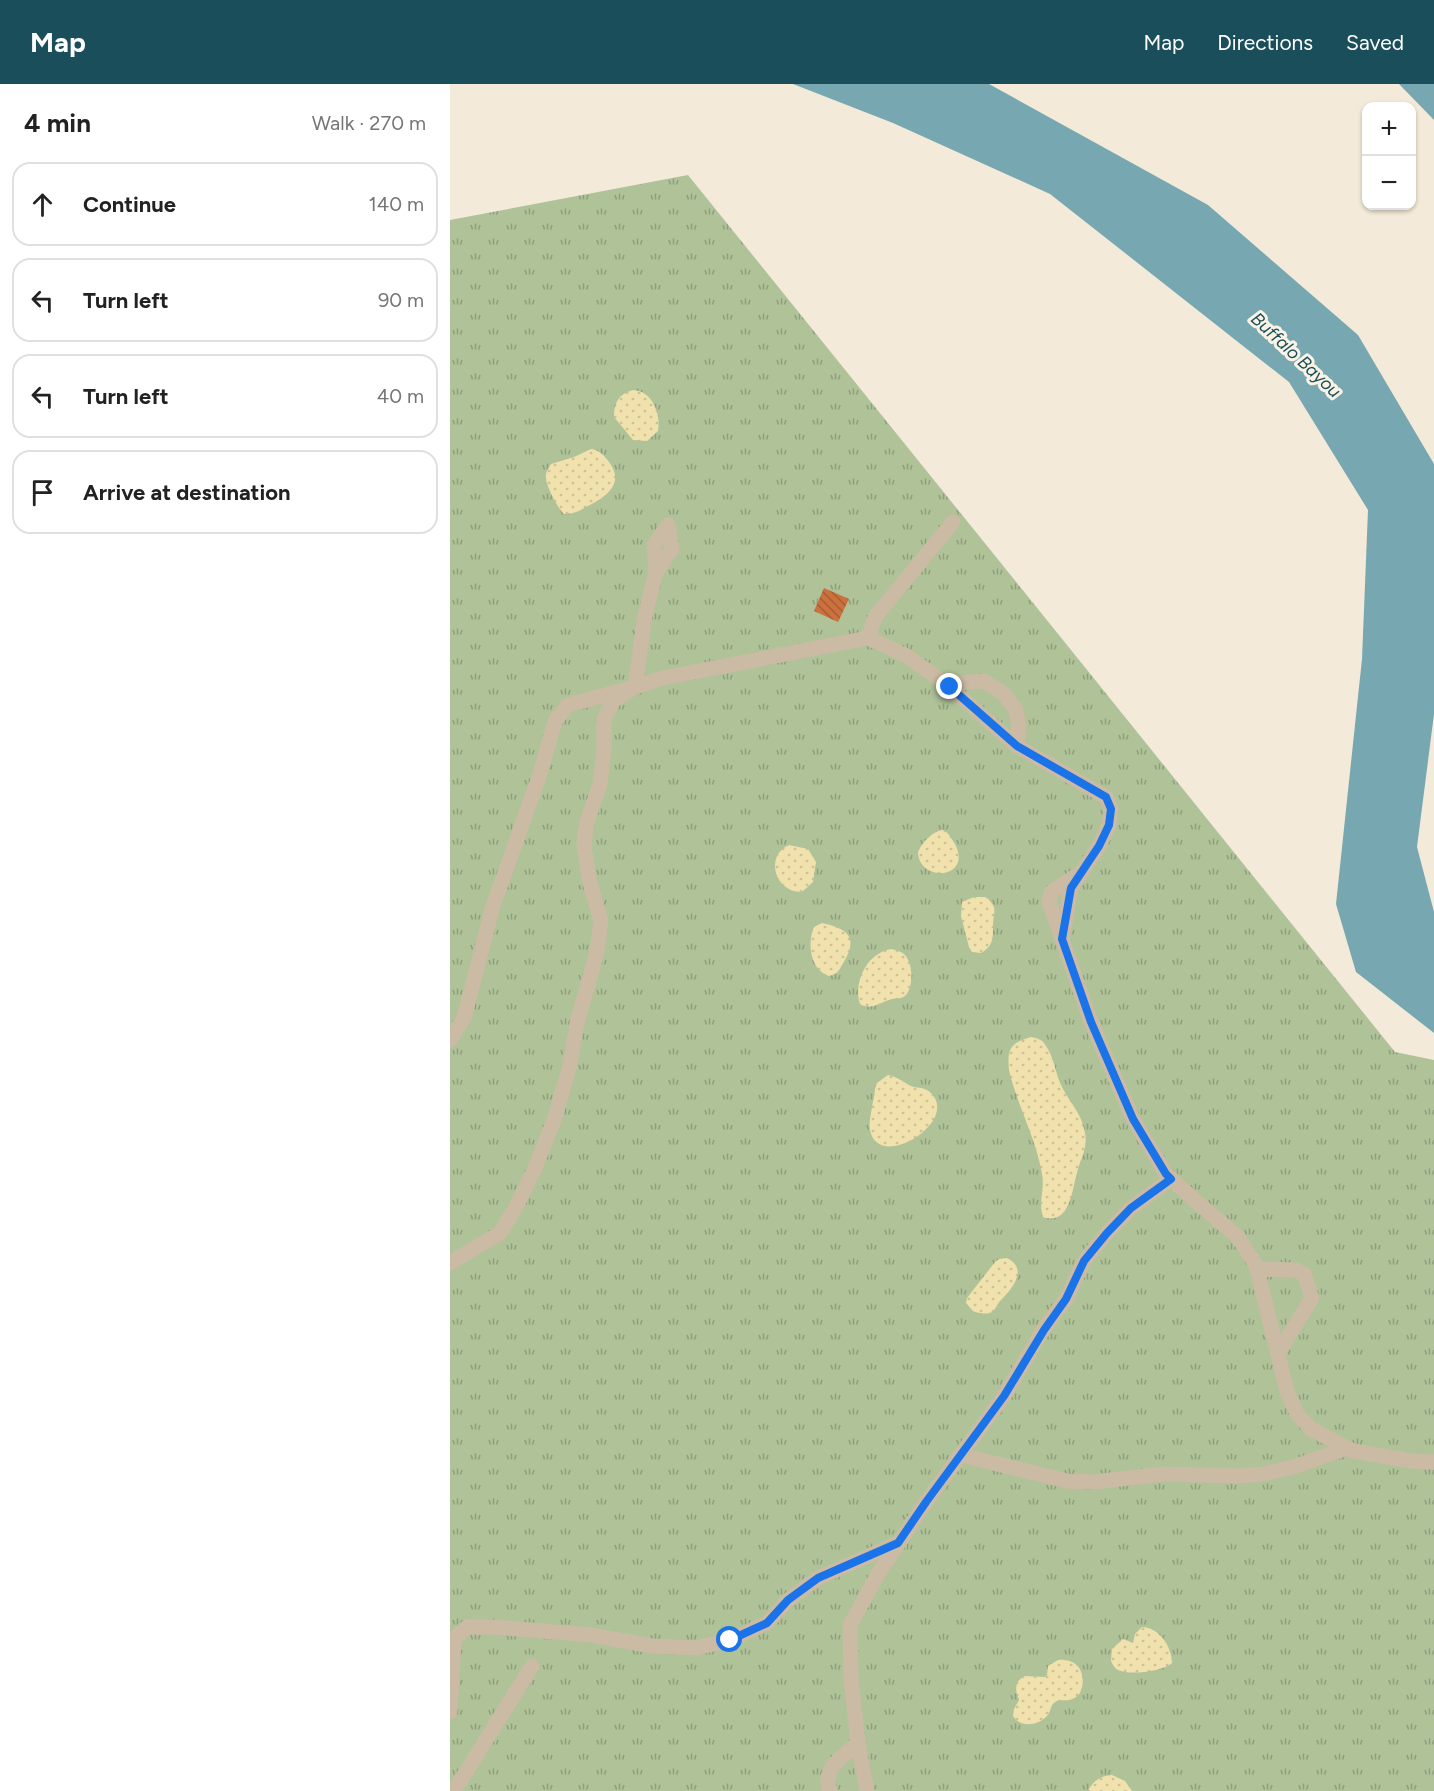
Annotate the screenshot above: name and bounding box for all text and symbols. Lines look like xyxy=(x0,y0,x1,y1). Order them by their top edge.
text: Map xyxy=(30,25,86,59)
text: Map xyxy=(1143,30,1184,55)
text: Directions xyxy=(1217,30,1313,55)
text: Saved xyxy=(1346,30,1404,55)
map controls xyxy=(1362,102,1416,210)
button: + xyxy=(1362,102,1416,156)
text: 4 min xyxy=(24,107,91,139)
text: Walk · 270 m xyxy=(312,111,426,135)
button: − xyxy=(1362,156,1416,210)
icon: ahead xyxy=(26,188,59,221)
text: Continue xyxy=(83,191,176,218)
text: 140 m xyxy=(369,192,424,216)
icon: left xyxy=(26,284,59,317)
text: Turn left xyxy=(83,287,169,314)
text: 90 m xyxy=(378,288,424,312)
water label: Buffalo Bayou xyxy=(1246,308,1346,402)
icon: left xyxy=(26,380,59,413)
text: Turn left xyxy=(83,383,169,410)
text: 40 m xyxy=(377,384,424,408)
icon: arrive xyxy=(26,476,59,509)
text: Arrive at destination xyxy=(83,479,291,506)
route end xyxy=(936,673,962,699)
route start xyxy=(716,1626,742,1652)

